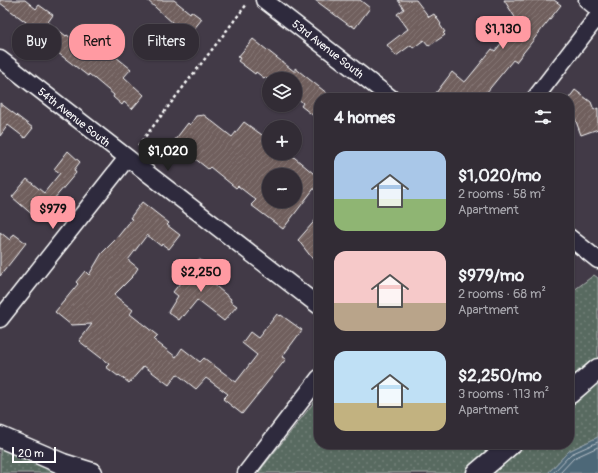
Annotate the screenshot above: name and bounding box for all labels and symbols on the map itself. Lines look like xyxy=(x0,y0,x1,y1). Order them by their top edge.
pin: $1,130 xyxy=(470,16,536,50)
street label: 53rd Avenue South xyxy=(289,17,366,81)
street label: 54th Avenue South xyxy=(35,85,112,150)
pin: $1,020 xyxy=(135,138,201,172)
pin: $979 xyxy=(29,196,77,230)
pin: $2,250 xyxy=(168,259,234,293)
scale bar xyxy=(12,445,56,464)

